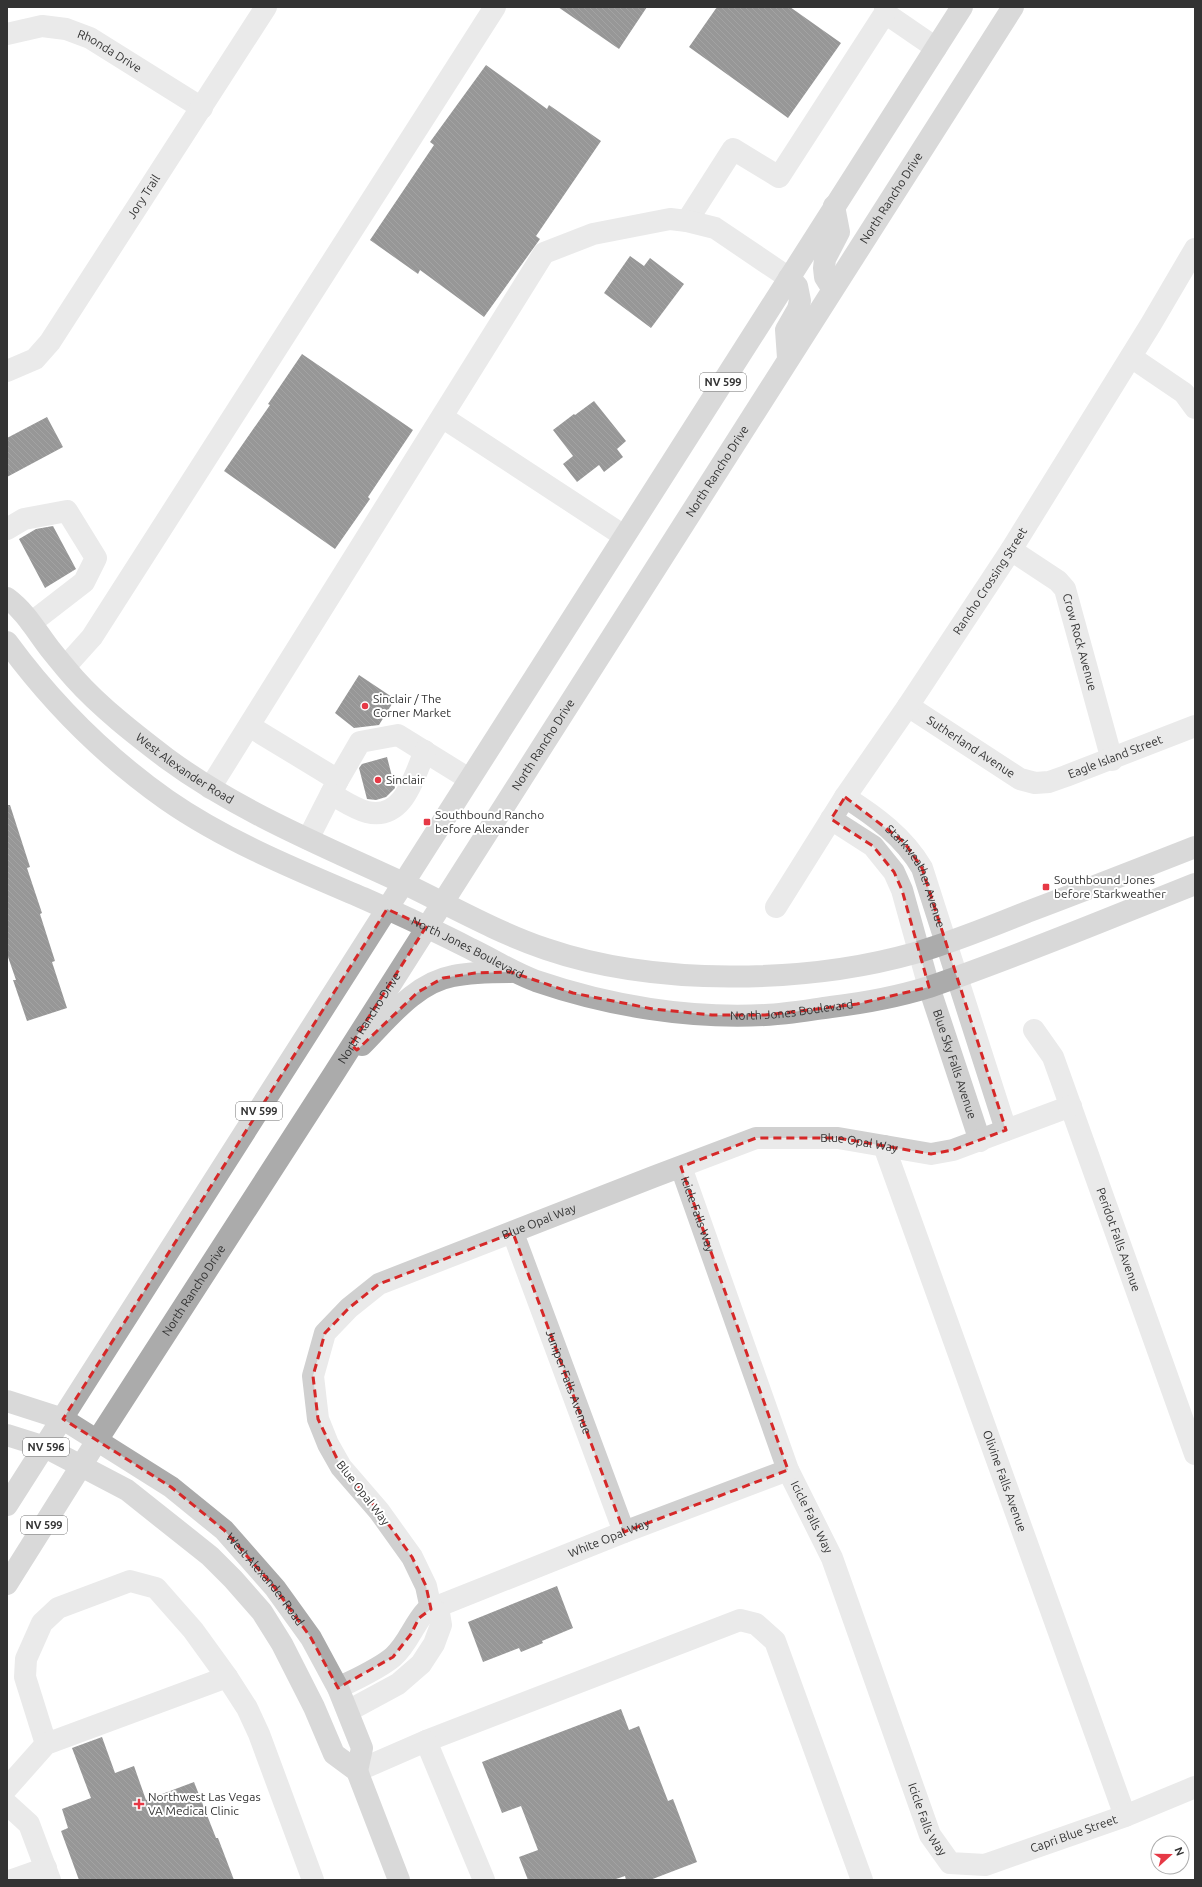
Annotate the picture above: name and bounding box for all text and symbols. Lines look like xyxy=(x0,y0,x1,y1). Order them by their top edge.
street label: Rhonda Drive xyxy=(76,27,144,75)
street label: North Rancho Drive xyxy=(857,150,925,246)
street label: Jory Trail xyxy=(124,172,162,221)
road number: NV 599 xyxy=(700,373,746,391)
street label: North Rancho Drive xyxy=(683,423,751,519)
street label: Rancho Crossing Street xyxy=(950,525,1029,637)
street label: Crow Rock Avenue xyxy=(1061,592,1100,692)
place label: Sinclair / The Corner Market xyxy=(373,692,451,719)
street label: North Rancho Drive xyxy=(509,696,577,792)
marker: Sinclair / The Corner Market xyxy=(360,701,370,711)
street label: Sutherland Avenue xyxy=(925,713,1018,780)
street label: West Alexander Road xyxy=(134,730,236,806)
street label: Eagle Island Street xyxy=(1066,732,1164,781)
place label: Sinclair xyxy=(386,773,425,786)
marker: Sinclair xyxy=(373,775,383,785)
place label: Southbound Rancho before Alexander xyxy=(435,808,544,835)
marker: Southbound Rancho before Alexander xyxy=(422,817,432,827)
street label: Starkweather Avenue xyxy=(883,822,948,929)
place label: Southbound Jones before Starkweather xyxy=(1054,873,1166,900)
marker: Southbound Jones before Starkweather xyxy=(1041,882,1051,892)
street label: North Jones Boulevard xyxy=(409,914,526,981)
street label: North Rancho Drive xyxy=(335,970,403,1066)
street label: North Jones Boulevard xyxy=(730,997,854,1022)
street label: Blue Sky Falls Avenue xyxy=(931,1007,979,1120)
road number: NV 599 xyxy=(236,1102,282,1120)
street label: Blue Opal Way xyxy=(820,1131,899,1154)
street label: Icicle Falls Way xyxy=(679,1175,717,1254)
street label: Peridot Falls Avenue xyxy=(1094,1186,1143,1293)
street label: Blue Opal Way xyxy=(500,1201,578,1241)
street label: North Rancho Drive xyxy=(159,1242,228,1338)
street label: Juniper Falls Avenue xyxy=(544,1328,594,1436)
street label: Olivine Falls Avenue xyxy=(981,1428,1029,1533)
road number: NV 596 xyxy=(23,1438,69,1456)
street label: Blue Opal Way xyxy=(334,1458,393,1528)
street label: Icicle Falls Way xyxy=(789,1479,836,1555)
road number: NV 599 xyxy=(21,1516,67,1534)
street label: White Opal Way xyxy=(566,1516,651,1560)
street label: West Alexander Road xyxy=(224,1530,307,1628)
street label: Icicle Falls Way xyxy=(906,1781,950,1858)
place label: Northwest Las Vegas VA Medical Clinic xyxy=(148,1790,261,1817)
marker: Northwest Las Vegas VA Medical Clinic xyxy=(133,1798,145,1810)
street label: Capri Blue Street xyxy=(1028,1812,1119,1855)
north arrow xyxy=(1150,1835,1190,1875)
text: N xyxy=(1172,1845,1186,1857)

